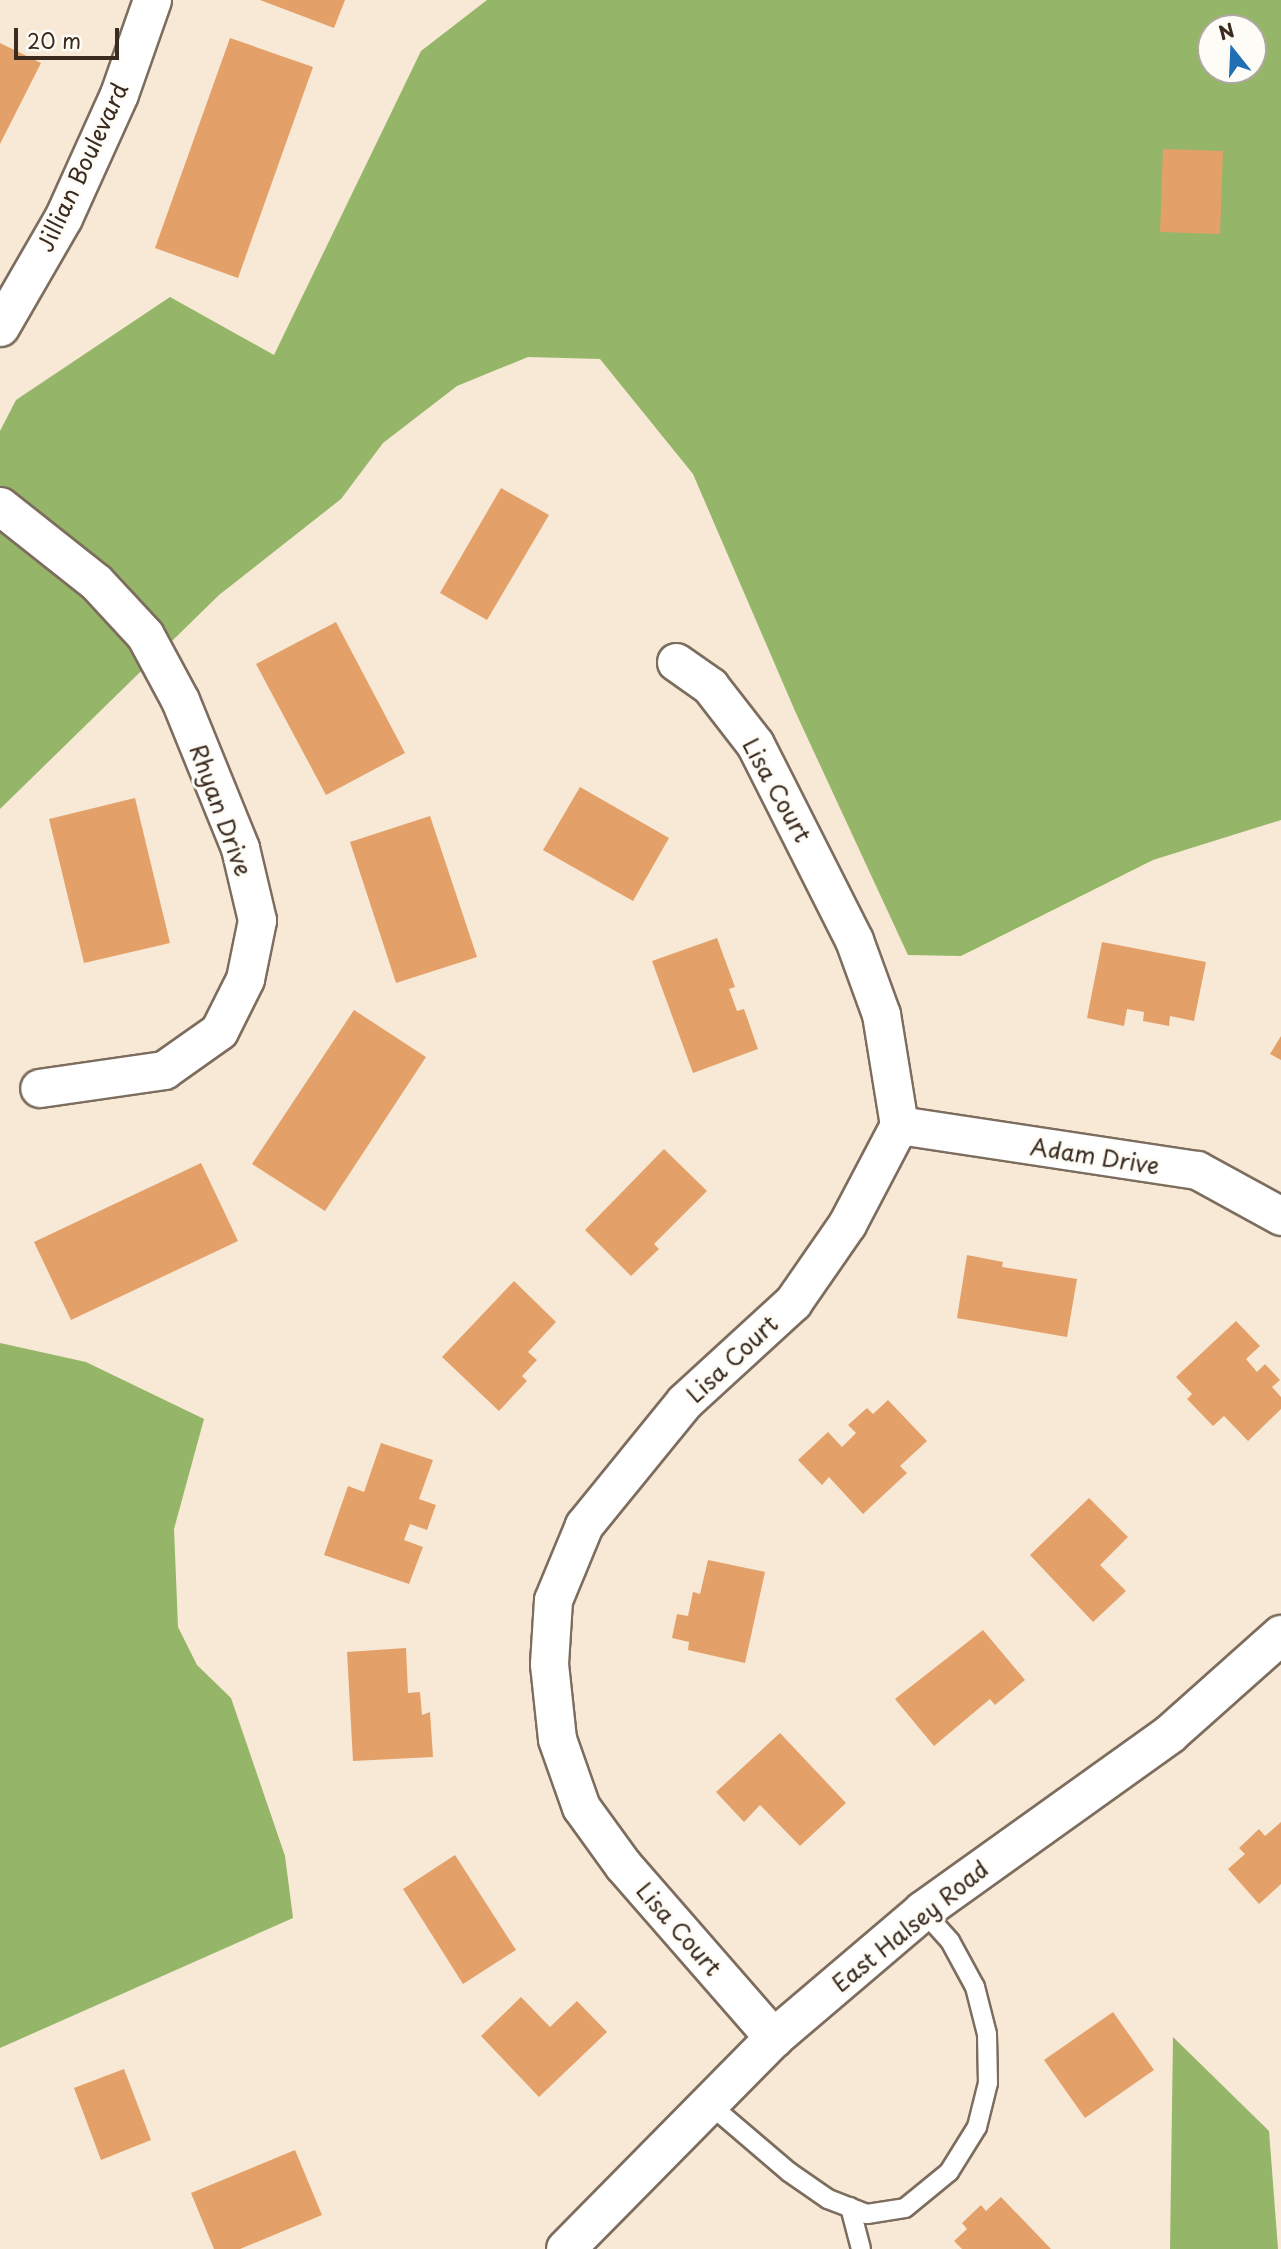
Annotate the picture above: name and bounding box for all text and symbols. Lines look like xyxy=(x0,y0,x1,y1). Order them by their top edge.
scale bar xyxy=(18,14,122,58)
north arrow xyxy=(1197,14,1267,84)
text: N xyxy=(1215,15,1238,47)
text: 20 m xyxy=(27,24,81,56)
street label: Jillian Boulevard xyxy=(31,78,133,256)
street label: Lisa Court xyxy=(737,733,817,847)
street label: Rhyan Drive xyxy=(185,741,257,879)
street label: Adam Drive xyxy=(1027,1132,1163,1180)
street label: Lisa Court xyxy=(681,1310,783,1408)
street label: East Halsey Road xyxy=(827,1855,993,1997)
street label: Lisa Court xyxy=(631,1877,727,1981)

